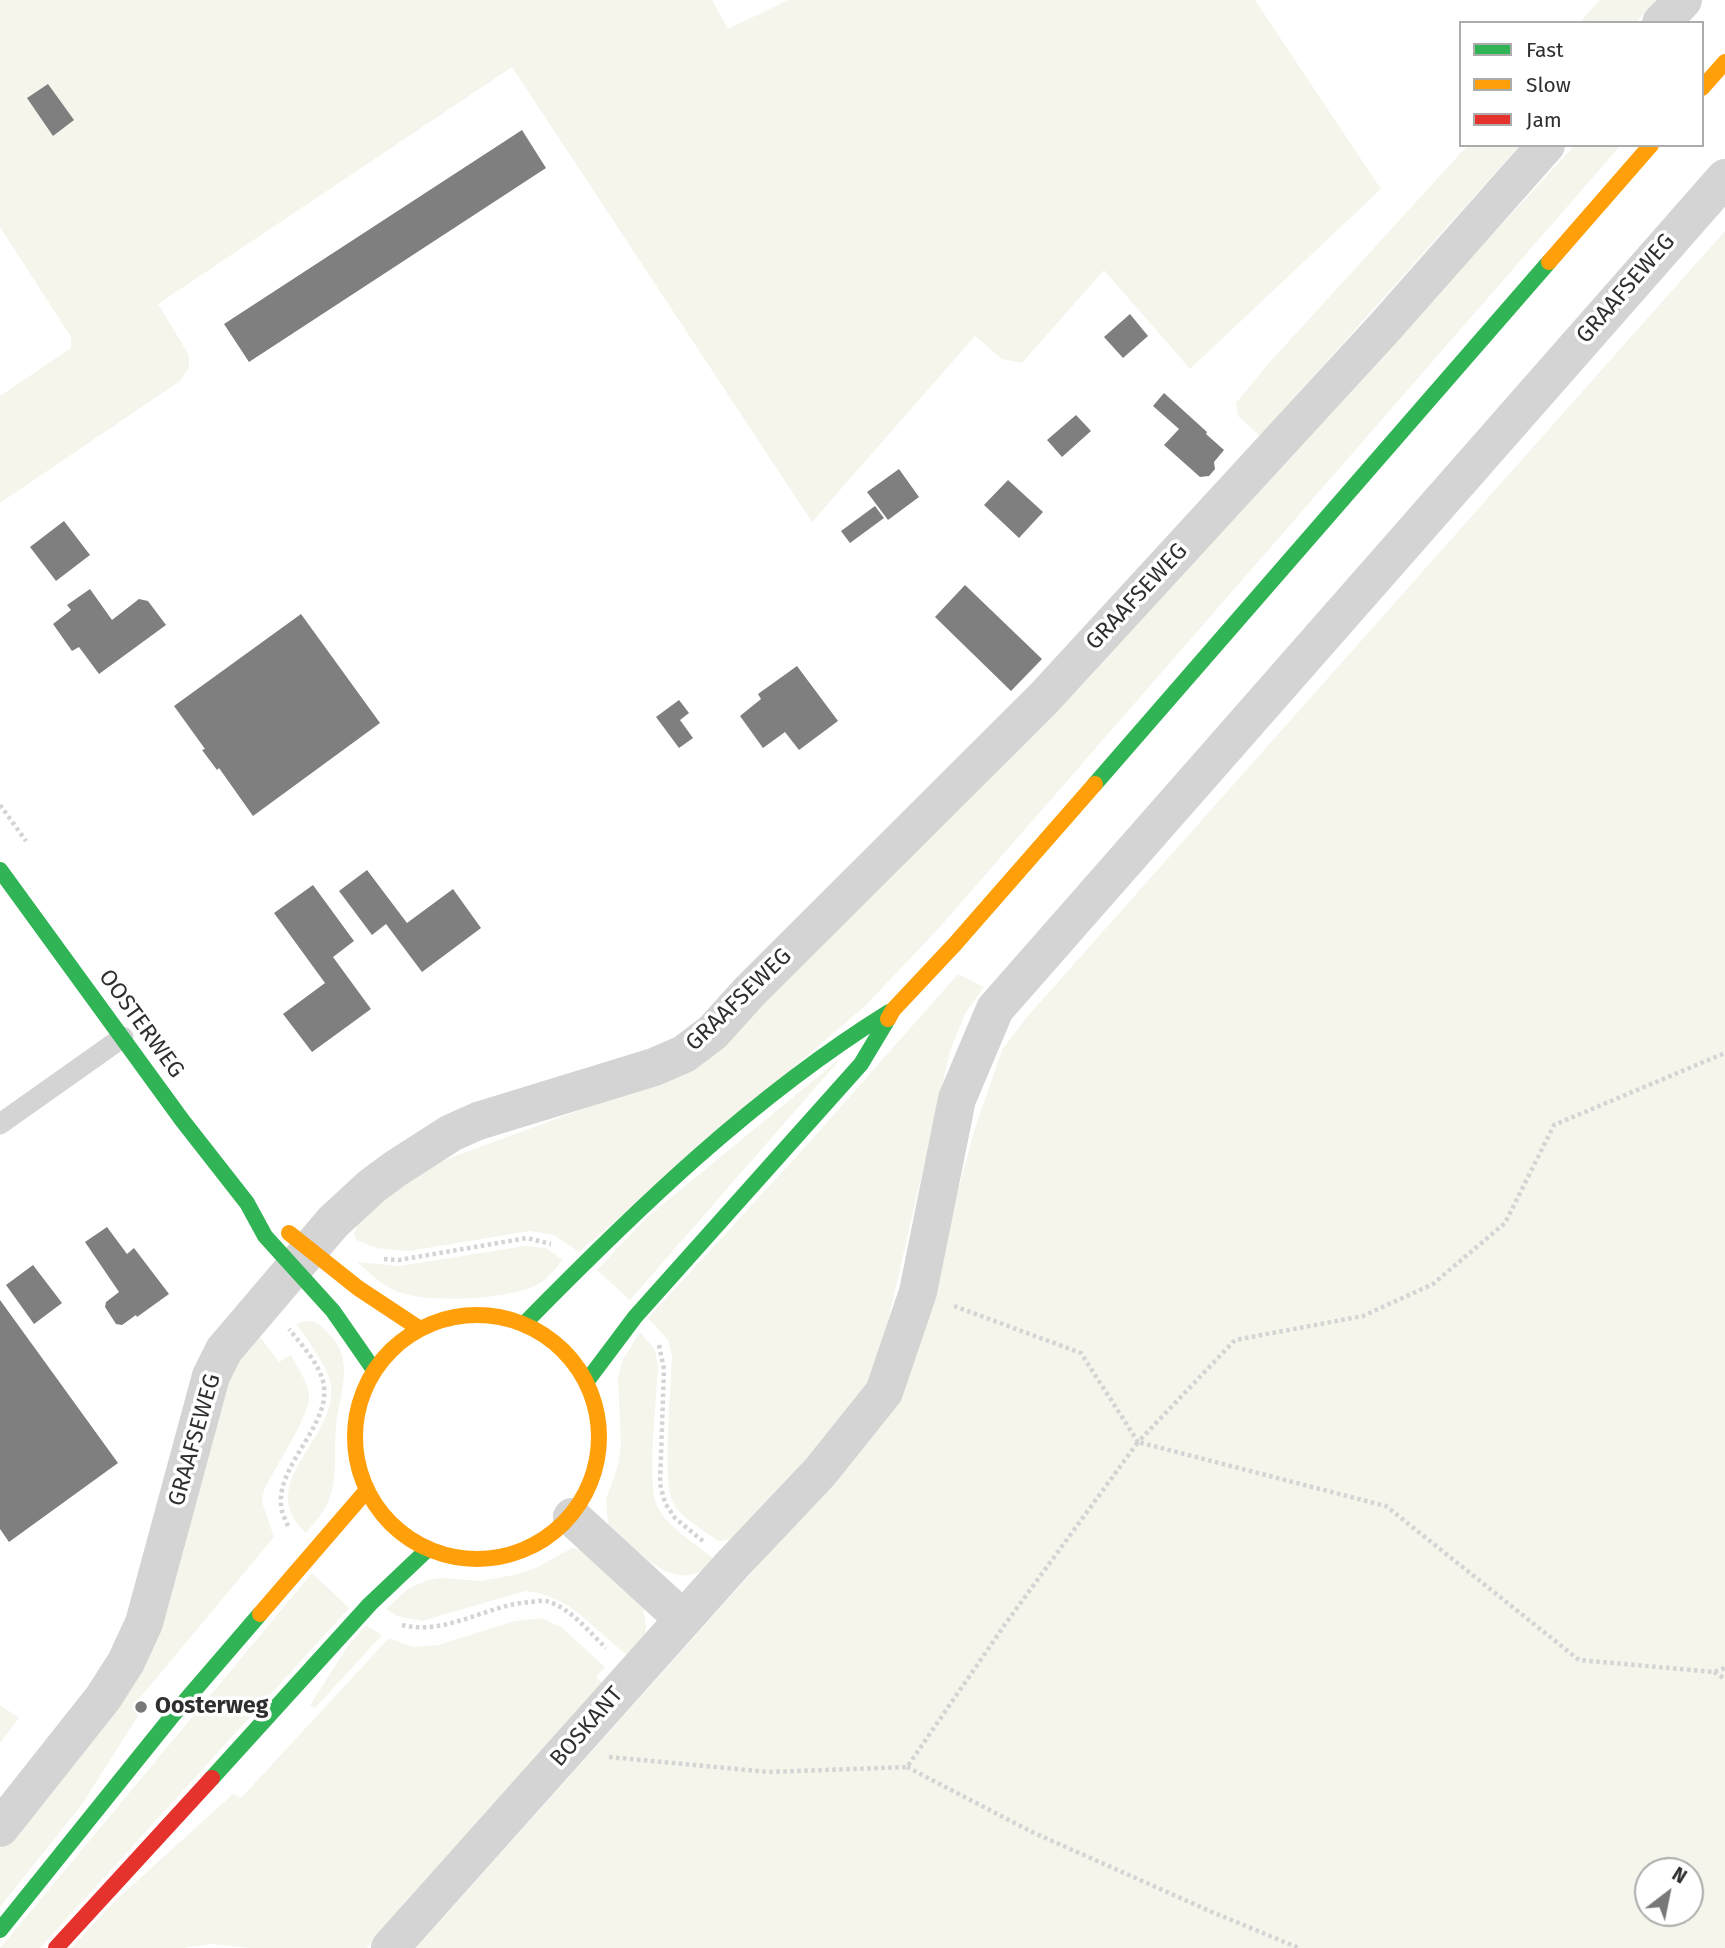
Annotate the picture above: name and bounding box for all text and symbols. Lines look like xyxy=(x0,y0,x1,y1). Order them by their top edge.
legend xyxy=(1459,21,1704,147)
text: Fast xyxy=(1526,37,1564,63)
text: Slow xyxy=(1526,72,1571,98)
text: Jam xyxy=(1526,107,1562,133)
street label: GRAAFSEWEG xyxy=(1571,229,1681,349)
street label: GRAAFSEWEG xyxy=(1081,538,1193,656)
street label: GRAAFSEWEG xyxy=(680,943,798,1057)
street label: OOSTERWEG xyxy=(92,964,190,1084)
street label: GRAAFSEWEG xyxy=(163,1371,227,1509)
street label: BOSKANT xyxy=(545,1681,629,1773)
place label: Oosterweg xyxy=(155,1693,268,1721)
marker: Oosterweg xyxy=(133,1699,149,1715)
north arrow xyxy=(1634,1857,1704,1927)
text: N xyxy=(1668,1862,1691,1889)

